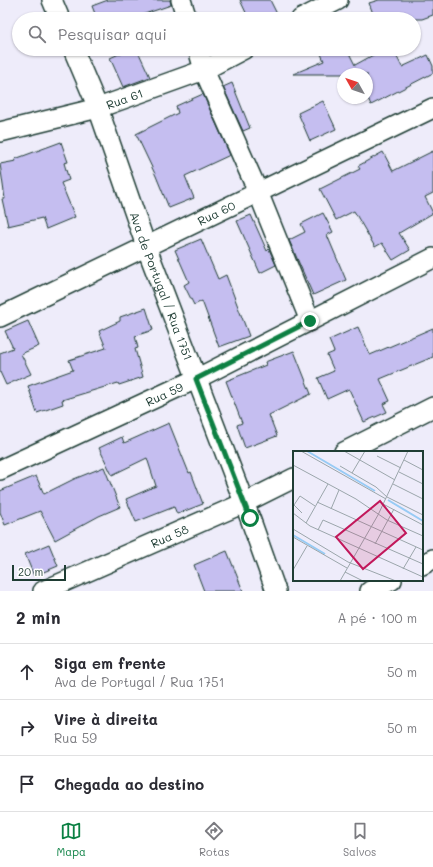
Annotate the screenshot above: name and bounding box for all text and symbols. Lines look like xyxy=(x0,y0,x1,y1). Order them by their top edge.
search box xyxy=(12,12,421,56)
icon: search xyxy=(26,23,48,45)
text: Pesquisar aqui xyxy=(58,24,167,44)
north arrow xyxy=(337,68,373,104)
street label: Rua 61 xyxy=(104,85,145,112)
street label: Rua 60 xyxy=(195,196,238,229)
street label: Ava de Portugal / Rua 1751 xyxy=(127,209,197,362)
route end xyxy=(301,312,319,330)
street label: Rua 59 xyxy=(143,378,186,409)
inset map xyxy=(293,451,423,581)
route start xyxy=(241,509,259,527)
street label: Rua 58 xyxy=(148,520,191,551)
scale bar xyxy=(12,563,66,582)
text: 20 m xyxy=(18,564,43,579)
text: 2 min xyxy=(16,606,61,628)
text: A pé · 100 m xyxy=(337,609,417,626)
text: Siga em frente xyxy=(54,653,166,673)
icon: ahead xyxy=(16,661,38,683)
text: 50 m xyxy=(387,663,417,680)
text: Ava de Portugal / Rua 1751 xyxy=(54,673,224,690)
text: Vire à direita xyxy=(54,709,158,729)
icon: right xyxy=(16,717,38,739)
text: 50 m xyxy=(387,719,417,736)
text: Rua 59 xyxy=(54,729,97,746)
icon: arrive xyxy=(16,773,38,795)
text: Chegada ao destino xyxy=(54,774,204,794)
tab: Mapa xyxy=(57,820,86,859)
tab: Rotas xyxy=(199,820,230,859)
tab: Salvos xyxy=(343,820,376,859)

